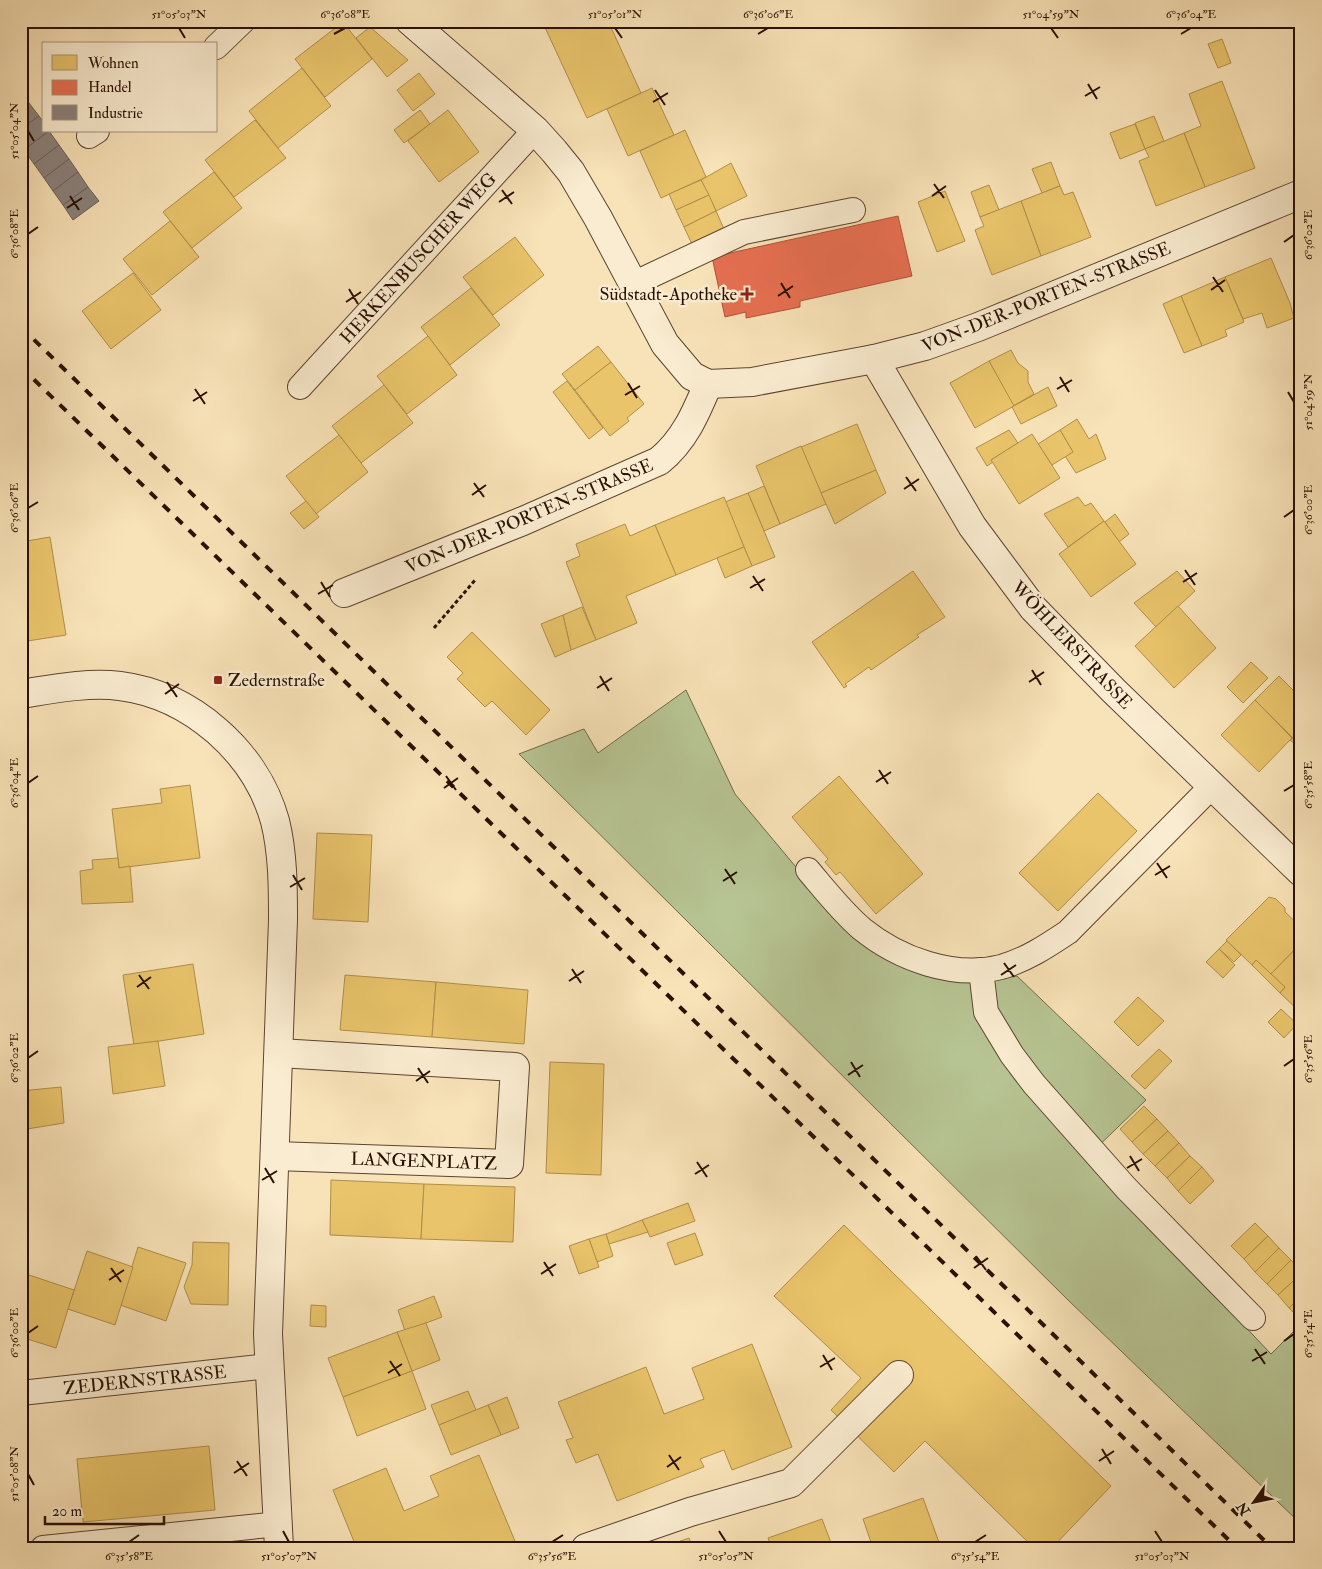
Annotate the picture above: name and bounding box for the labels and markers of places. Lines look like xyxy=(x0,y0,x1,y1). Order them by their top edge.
place label: Südstadt-Apotheke xyxy=(599,283,737,306)
marker: Südstadt-Apotheke xyxy=(741,288,753,300)
place label: Zedernstraße xyxy=(228,669,325,692)
marker: Zedernstraße xyxy=(212,674,224,686)

